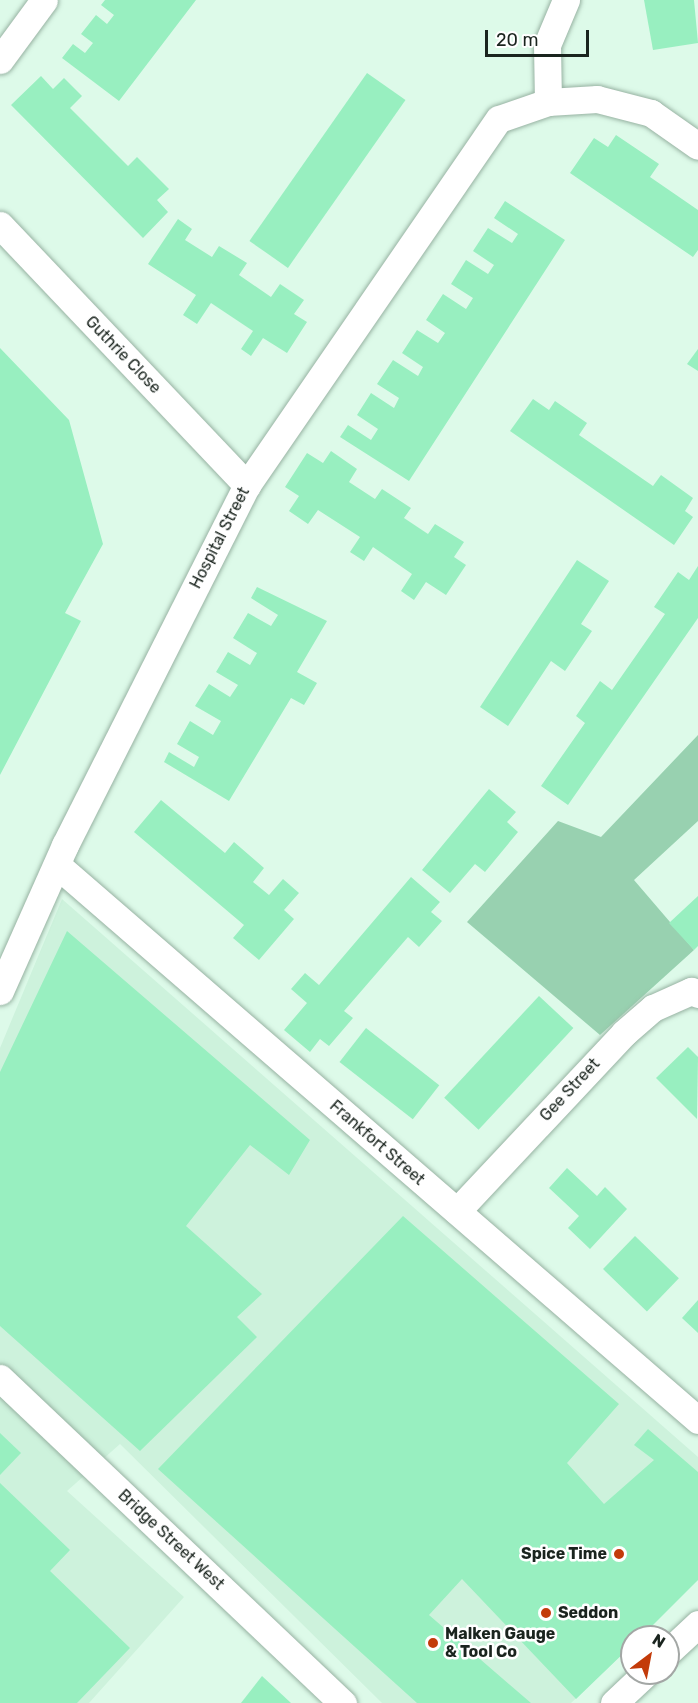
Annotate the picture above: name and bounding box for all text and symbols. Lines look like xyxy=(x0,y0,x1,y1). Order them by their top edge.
scale bar xyxy=(488,18,592,56)
text: 20 m xyxy=(496,29,538,51)
street label: Guthrie Close xyxy=(81,312,165,398)
street label: Hospital Street xyxy=(186,484,254,592)
street label: Gee Street xyxy=(536,1055,604,1125)
street label: Frankfort Street xyxy=(326,1097,428,1189)
street label: Bridge Street West xyxy=(114,1486,228,1594)
place label: Spice Time xyxy=(521,1544,607,1564)
marker: Spice Time xyxy=(612,1547,626,1561)
place label: Seddon xyxy=(558,1603,618,1623)
marker: Seddon xyxy=(539,1606,553,1620)
place label: Malken Gauge & Tool Co xyxy=(445,1624,555,1662)
north arrow xyxy=(620,1625,680,1685)
text: N xyxy=(649,1630,669,1652)
marker: Malken Gauge & Tool Co xyxy=(426,1636,440,1650)

